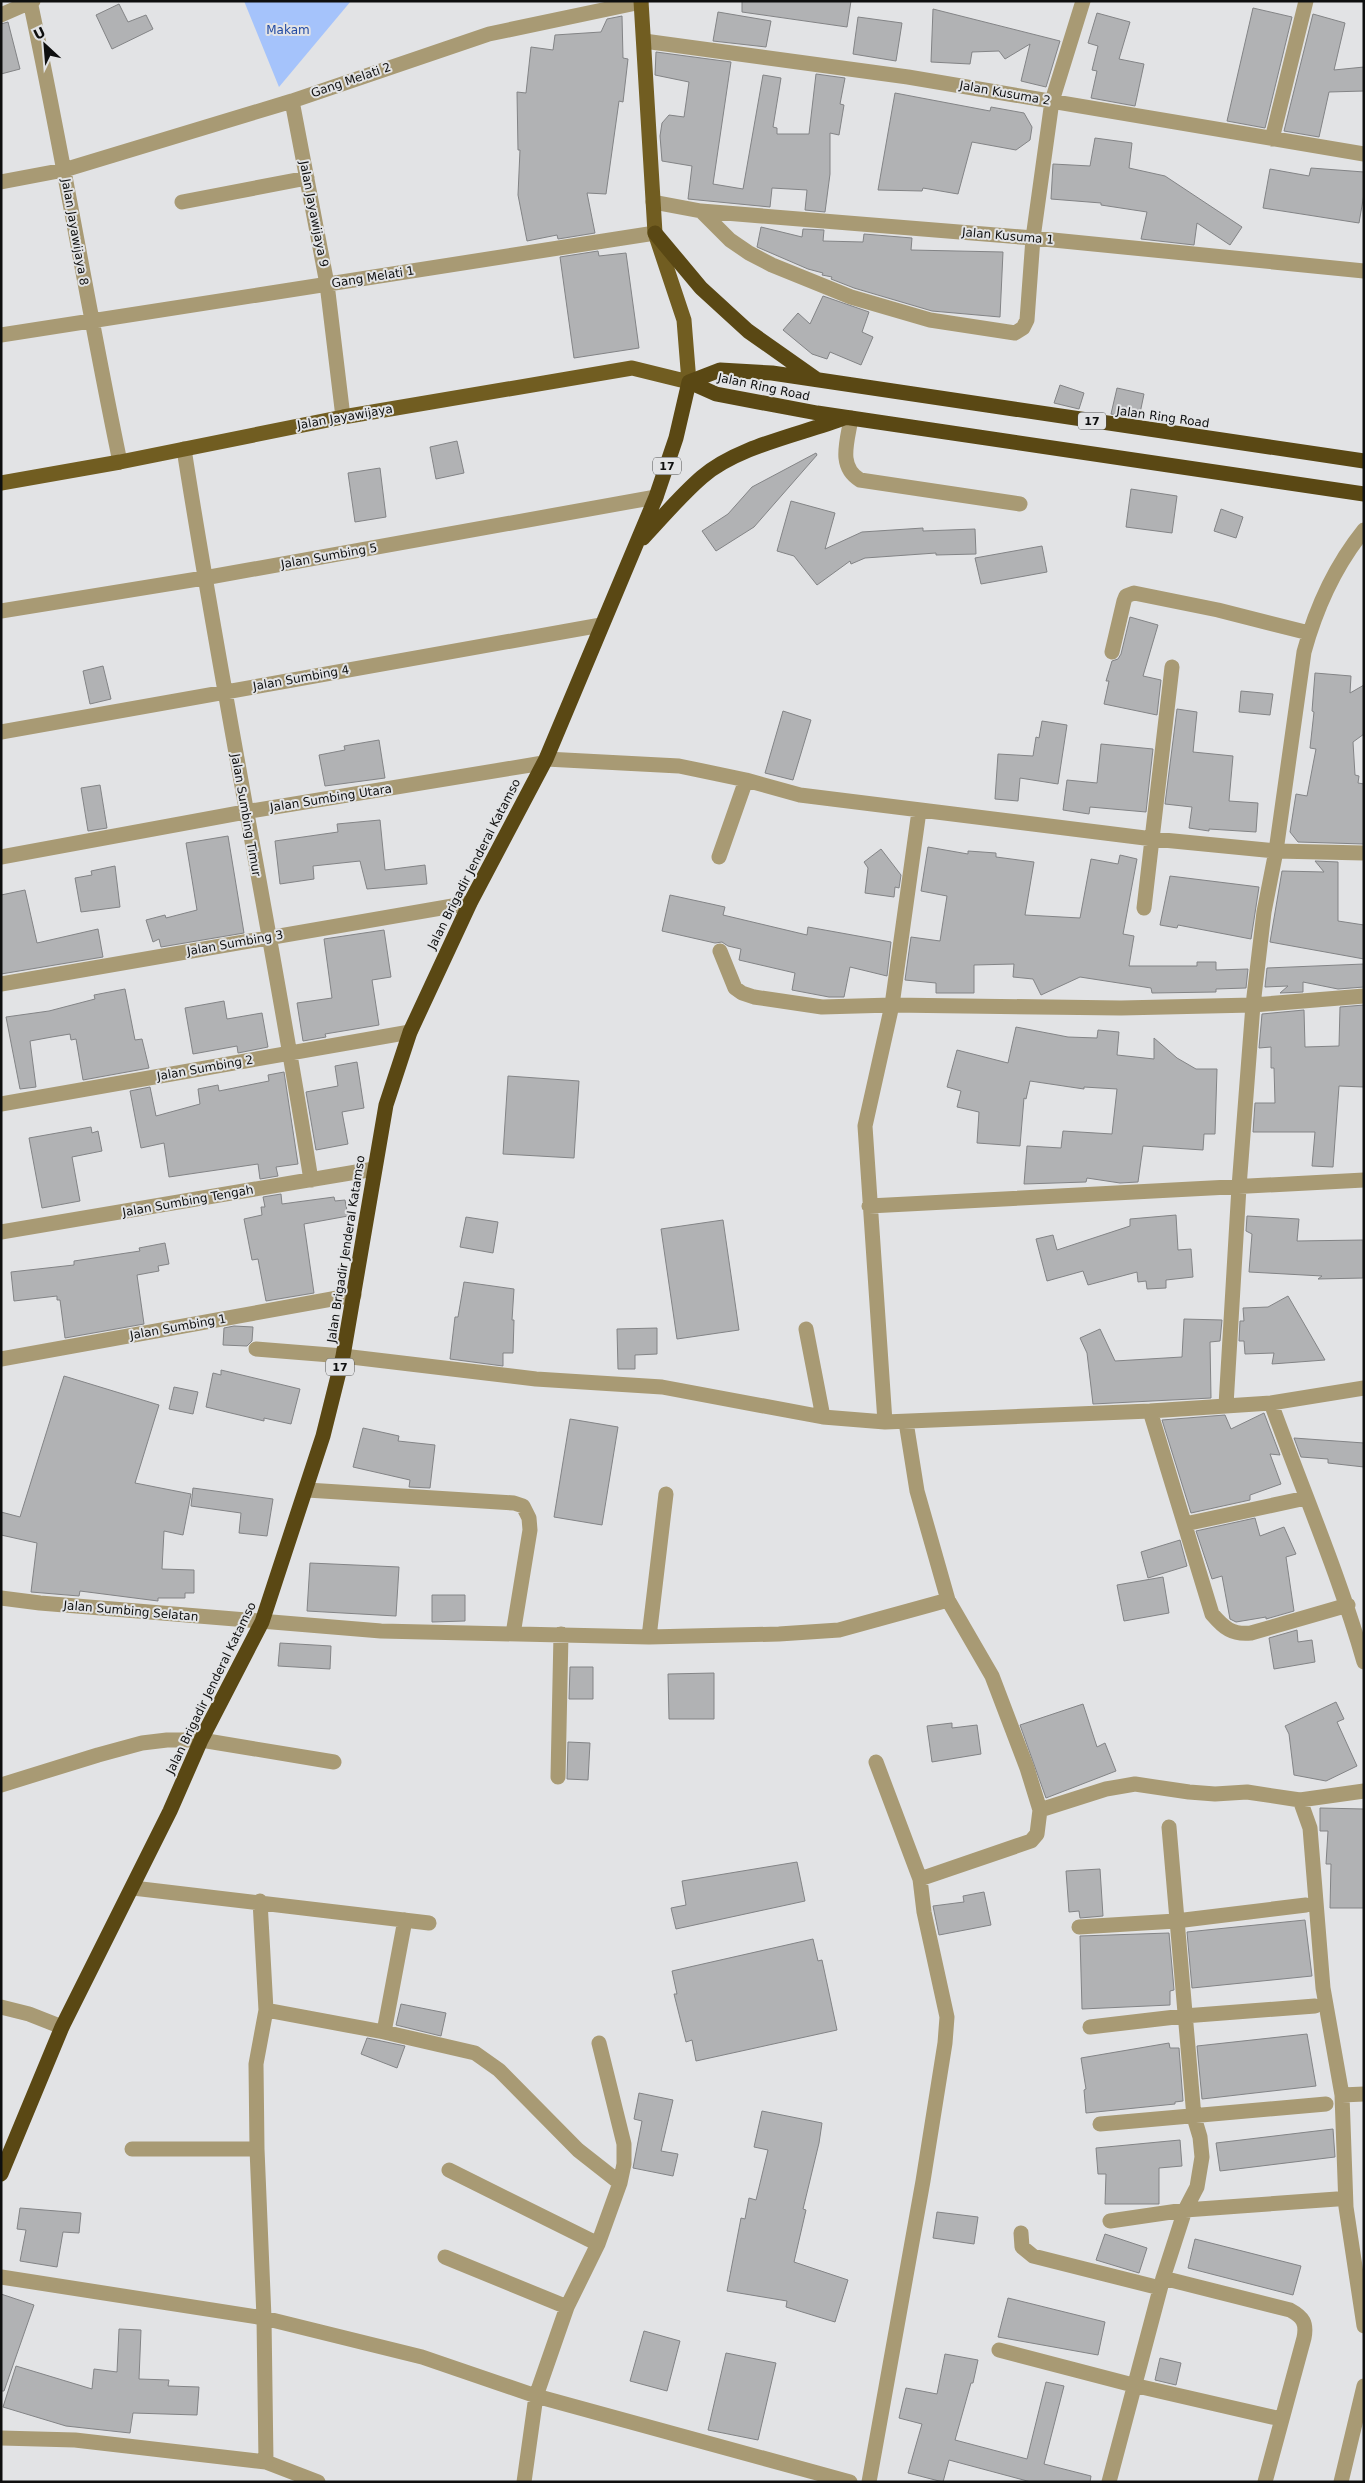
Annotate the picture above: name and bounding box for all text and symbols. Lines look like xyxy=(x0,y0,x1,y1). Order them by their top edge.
north arrow xyxy=(20,20,70,70)
park label: Makam xyxy=(266,23,310,37)
text: U xyxy=(31,24,48,43)
street label: Gang Melati 2 xyxy=(309,60,393,100)
street label: Jalan Kusuma 2 xyxy=(957,78,1052,108)
street label: Jalan Jayawijaya 9 xyxy=(297,159,331,268)
street label: Jalan Jayawijaya 8 xyxy=(59,177,91,286)
street label: Jalan Kusuma 1 xyxy=(960,225,1055,247)
street label: Gang Melati 1 xyxy=(331,264,415,290)
street label: Jalan Ring Road xyxy=(716,370,811,404)
street label: Jalan Jayawijaya xyxy=(295,402,394,432)
street label: Jalan Ring Road xyxy=(1115,403,1210,430)
road number: 17 xyxy=(1078,412,1106,430)
road number: 17 xyxy=(653,458,681,474)
street label: Jalan Sumbing 5 xyxy=(279,541,378,572)
street label: Jalan Sumbing 4 xyxy=(251,663,350,694)
street label: Jalan Sumbing Timur xyxy=(228,752,264,878)
street label: Jalan Brigadir Jenderal Katamso xyxy=(424,776,523,952)
street label: Jalan Sumbing Utara xyxy=(268,781,393,815)
street label: Jalan Sumbing 3 xyxy=(185,928,284,959)
street label: Jalan Sumbing 2 xyxy=(155,1053,254,1084)
street label: Jalan Brigadir Jenderal Katamso xyxy=(324,1154,368,1345)
street label: Jalan Sumbing Tengah xyxy=(120,1183,255,1220)
street label: Jalan Sumbing 1 xyxy=(128,1312,227,1343)
road number: 17 xyxy=(326,1358,354,1375)
street label: Jalan Sumbing Selatan xyxy=(62,1598,199,1624)
street label: Jalan Brigadir Jenderal Katamso xyxy=(163,1600,259,1777)

